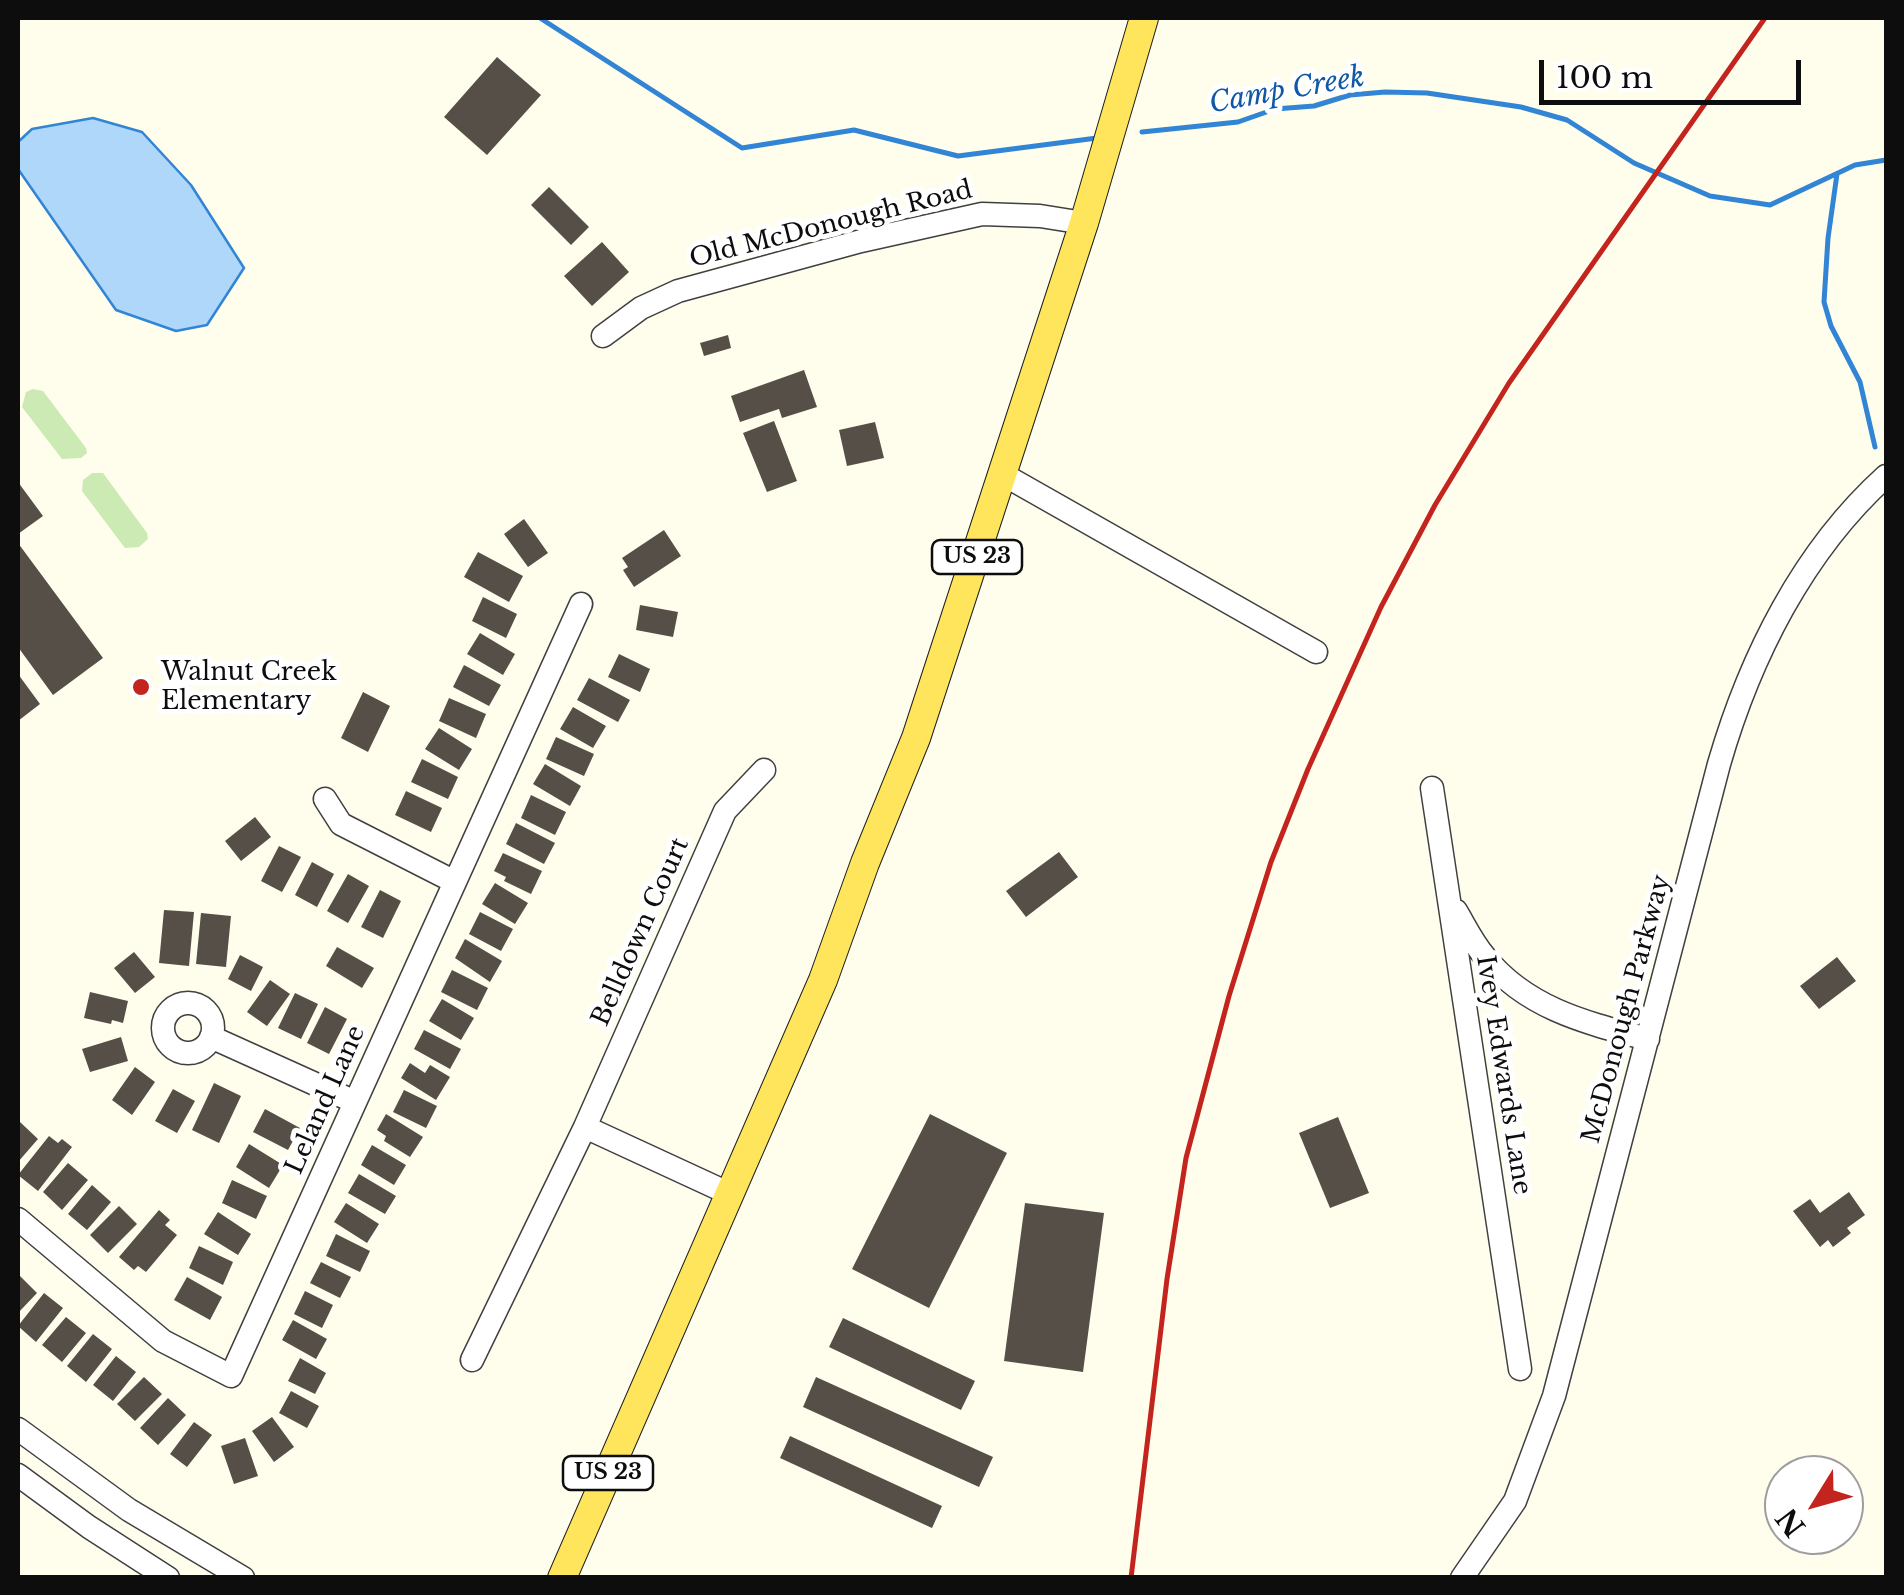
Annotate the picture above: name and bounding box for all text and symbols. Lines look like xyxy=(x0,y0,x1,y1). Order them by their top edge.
scale bar xyxy=(1544,40,1806,102)
text: 100 m xyxy=(1556,59,1653,96)
water label: Camp Creek xyxy=(1207,61,1367,121)
street label: Old McDonough Road xyxy=(687,175,975,275)
road number: US 23 xyxy=(932,540,1022,574)
place label: Walnut Creek Elementary xyxy=(161,658,337,717)
marker: Walnut Creek Elementary xyxy=(130,676,152,698)
street label: Belldown Court xyxy=(586,833,696,1031)
street label: McDonough Parkway xyxy=(1577,872,1677,1146)
street label: Ivey Edwards Lane xyxy=(1469,953,1537,1197)
street label: Leland Lane xyxy=(280,1021,372,1179)
north arrow xyxy=(1764,1455,1864,1555)
road number: US 23 xyxy=(563,1456,653,1490)
text: N xyxy=(1769,1501,1813,1543)

